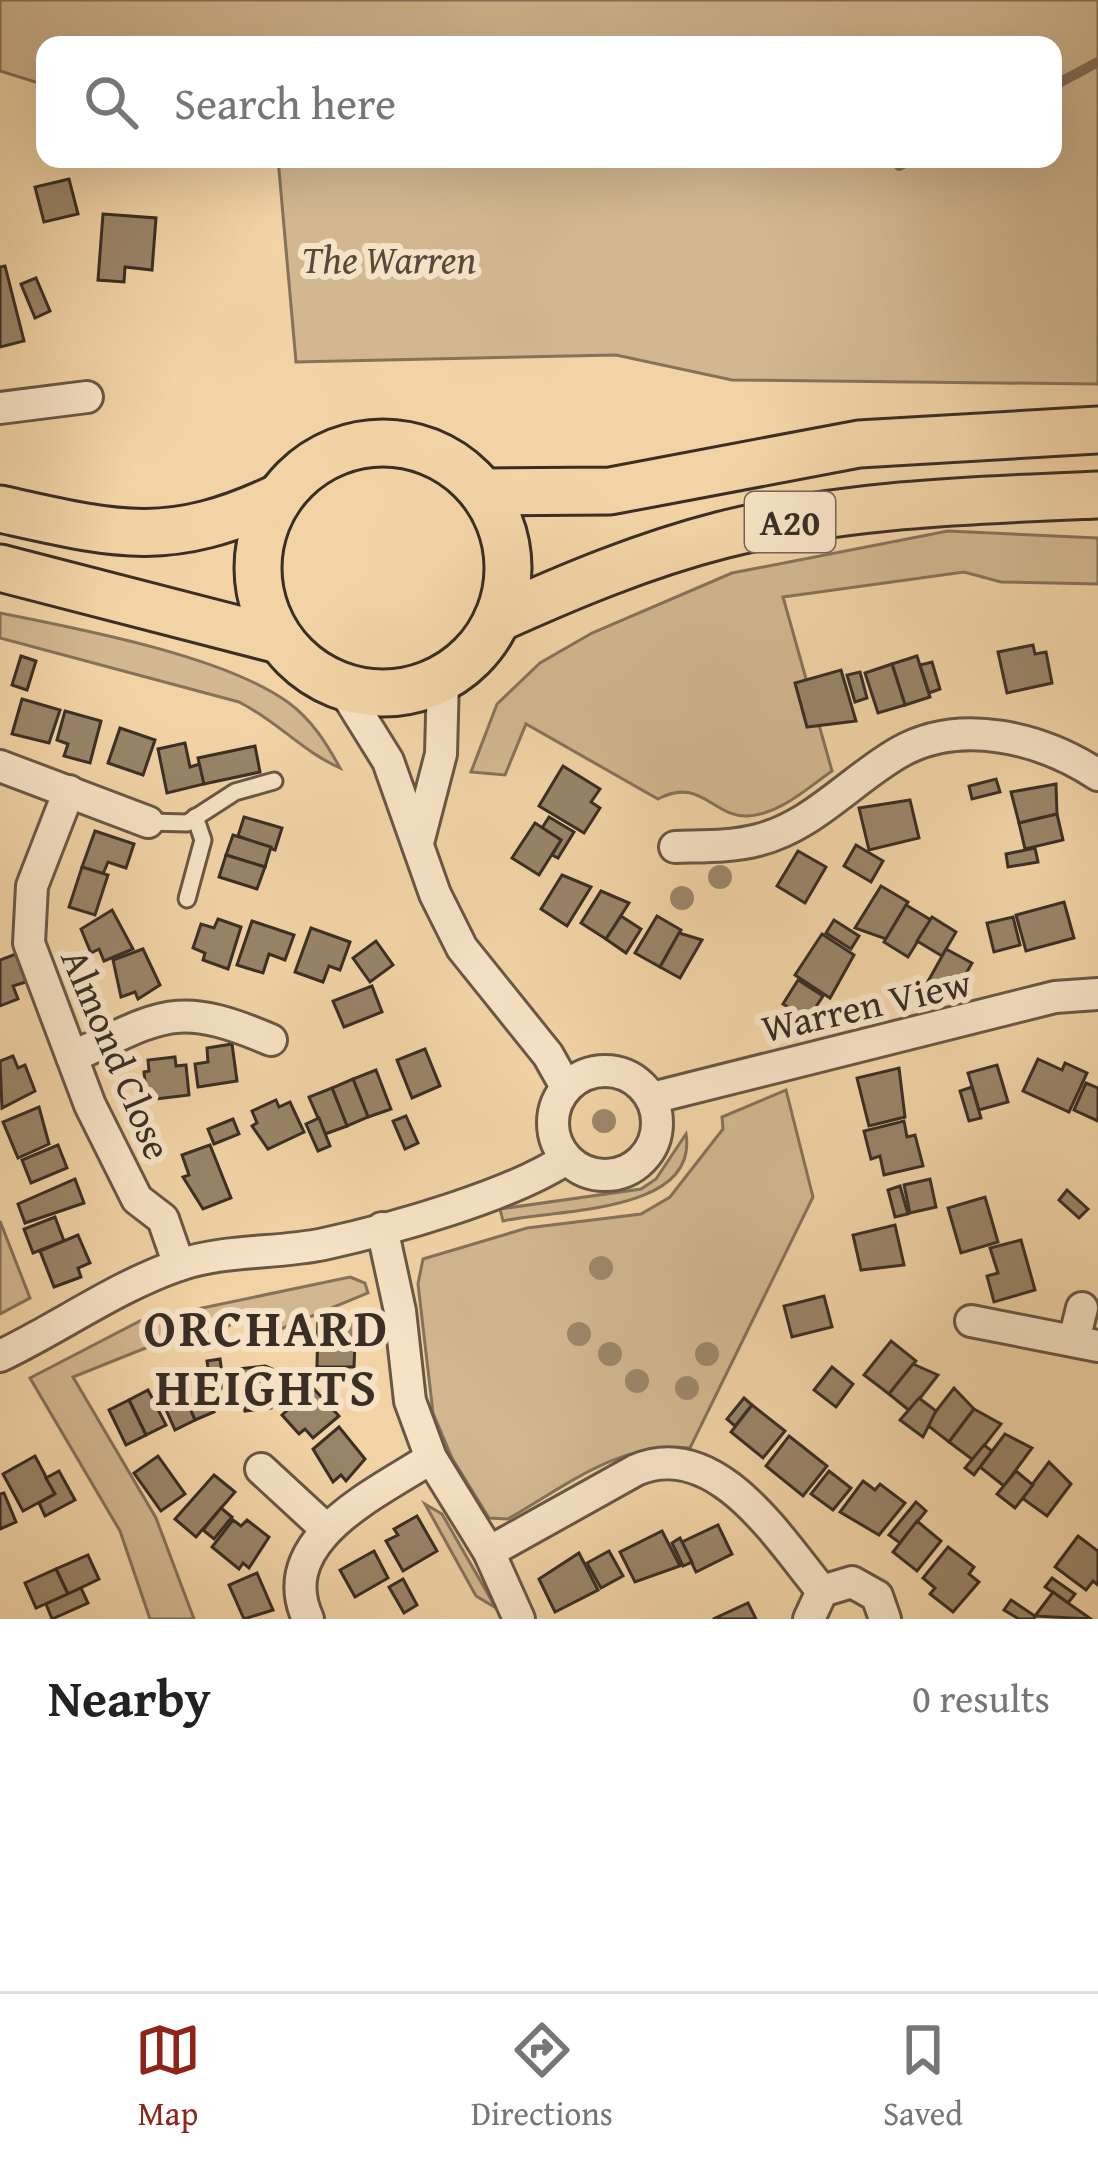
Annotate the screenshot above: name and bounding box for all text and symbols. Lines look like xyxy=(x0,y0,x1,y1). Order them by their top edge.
search box xyxy=(36,36,1062,168)
icon: search xyxy=(78,69,144,135)
text: Search here xyxy=(174,70,396,135)
park label: The Warren xyxy=(302,230,476,287)
road number: A20 xyxy=(745,492,835,552)
street label: Almond Close xyxy=(48,940,187,1168)
street label: Warren View xyxy=(756,953,976,1056)
district label: ORCHARD HEIGHTS xyxy=(144,1290,390,1424)
text: Nearby xyxy=(48,1660,211,1735)
text: 0 results xyxy=(912,1669,1050,1726)
tab: Map xyxy=(135,2017,201,2137)
tab: Directions xyxy=(471,2017,613,2137)
tab: Saved xyxy=(883,2017,963,2137)

